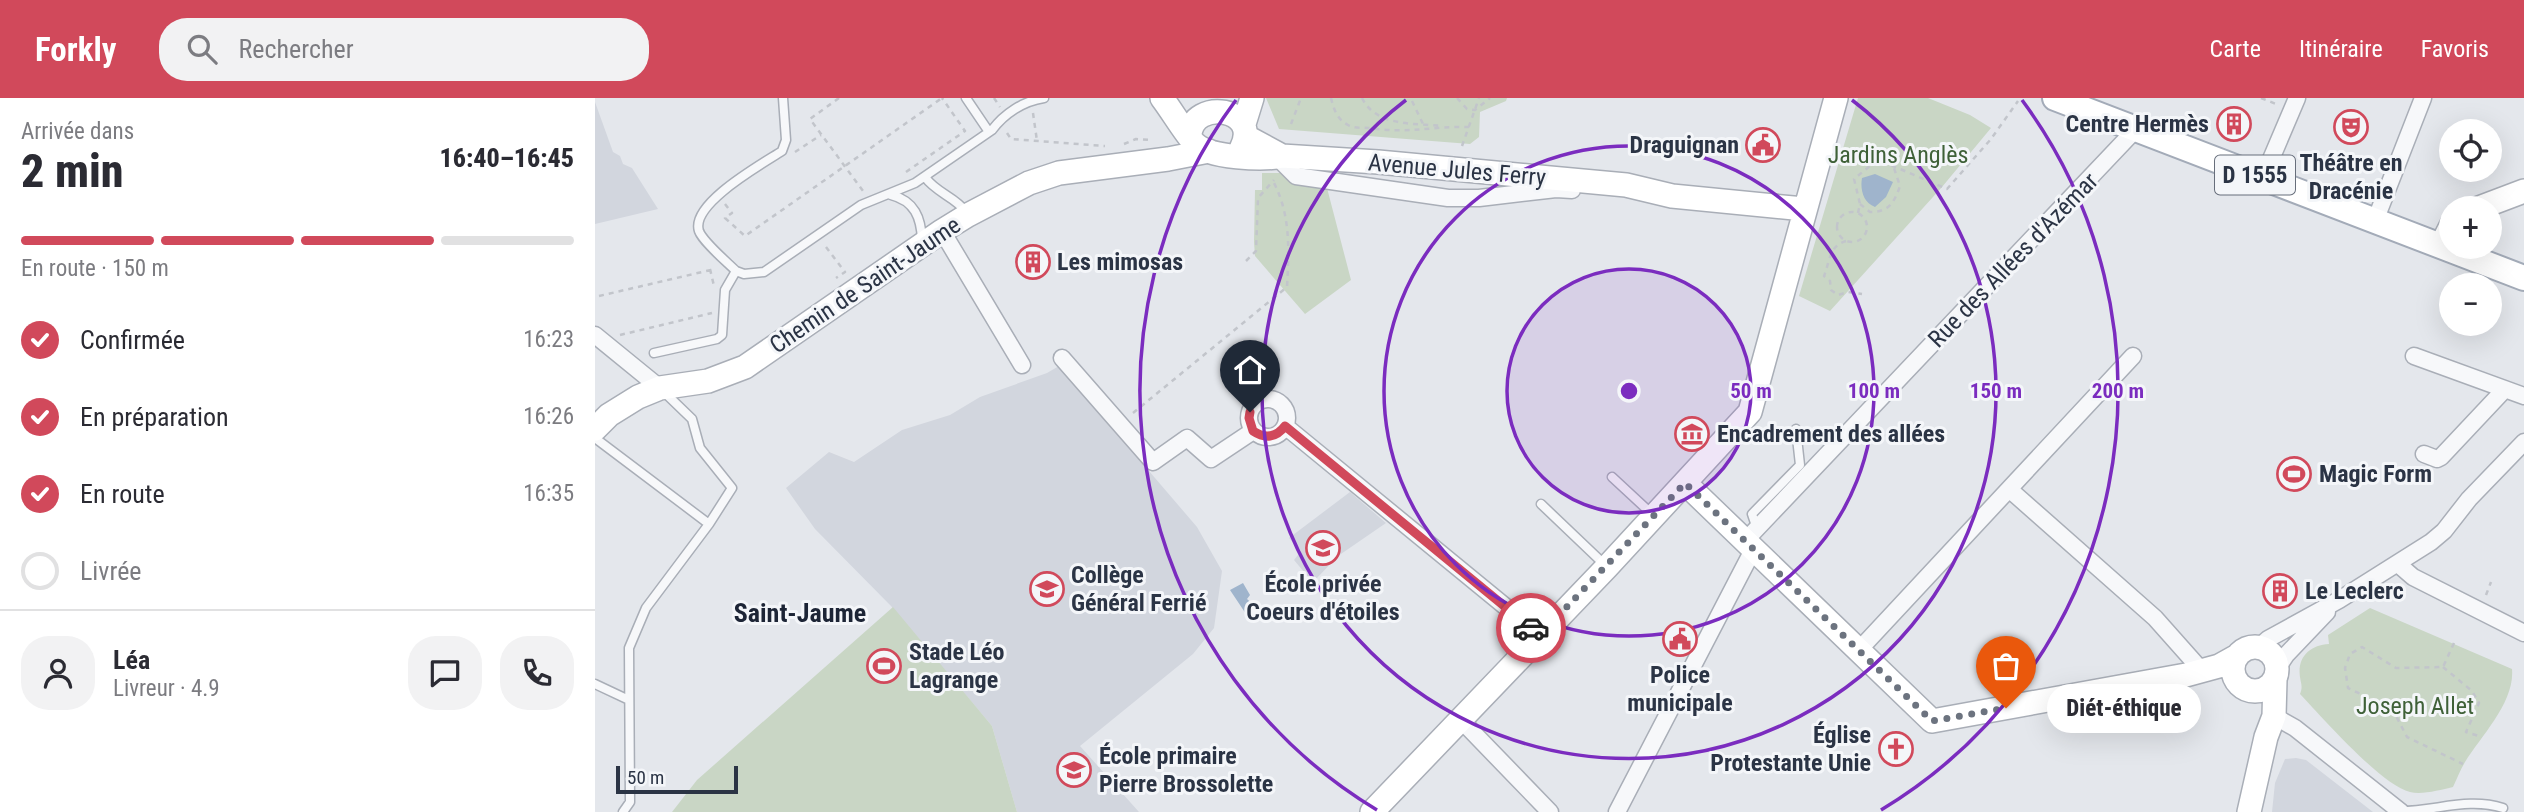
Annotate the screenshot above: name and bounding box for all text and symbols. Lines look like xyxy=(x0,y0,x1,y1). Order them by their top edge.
search box xyxy=(159,18,649,81)
text: Forkly xyxy=(35,30,117,69)
icon: search xyxy=(183,30,221,68)
text: Rechercher xyxy=(239,34,354,64)
text: Carte xyxy=(2210,35,2261,63)
text: Itinéraire xyxy=(2299,35,2383,63)
text: Favoris xyxy=(2421,35,2489,63)
building icon: Centre Hermès xyxy=(2215,105,2253,143)
theatre icon: Théâtre en Dracénie xyxy=(2332,108,2370,146)
place label: Centre Hermès xyxy=(2066,110,2209,138)
text: Arrivée dans xyxy=(21,118,134,145)
map controls xyxy=(2439,119,2502,336)
button: locate xyxy=(2439,119,2502,182)
public building icon: Draguignan xyxy=(1744,126,1782,164)
place label: Draguignan xyxy=(1630,131,1739,159)
park label: Jardins Anglès xyxy=(1828,141,1968,169)
text: 16:40–16:45 xyxy=(440,143,574,173)
text: 2 min xyxy=(21,144,124,198)
street label: Avenue Jules Ferry xyxy=(1367,148,1547,192)
place label: Théâtre en Dracénie xyxy=(2299,149,2403,205)
road number: D 1555 xyxy=(2215,156,2295,194)
street label: Rue des Allées d'Azémar xyxy=(1922,167,2104,353)
button: + xyxy=(2439,196,2502,259)
street label: Chemin de Saint-Jaume xyxy=(764,211,966,359)
building icon: Les mimosas xyxy=(1014,243,1052,281)
place label: Les mimosas xyxy=(1057,248,1183,276)
text: En route · 150 m xyxy=(21,255,169,282)
button: − xyxy=(2439,273,2502,336)
icon: check xyxy=(21,321,59,359)
text: Confirmée xyxy=(80,325,185,355)
text: 16:23 xyxy=(523,326,574,353)
pin xyxy=(1220,340,1280,412)
icon: home xyxy=(1231,351,1269,389)
centre of rings xyxy=(1617,379,1641,403)
text: 50 m xyxy=(1730,379,1772,403)
text: 100 m xyxy=(1848,379,1900,403)
text: 150 m xyxy=(1970,379,2022,403)
text: 200 m xyxy=(2092,379,2144,403)
icon: check xyxy=(21,398,59,436)
text: En préparation xyxy=(80,402,229,432)
text: 16:26 xyxy=(523,403,574,430)
museum icon: Encadrement des allées xyxy=(1673,415,1711,453)
place label: Encadrement des allées xyxy=(1717,420,1945,448)
sports icon: Magic Form xyxy=(2275,455,2313,493)
place label: Magic Form xyxy=(2319,460,2432,488)
icon: check xyxy=(21,475,59,513)
text: En route xyxy=(80,479,165,509)
text: 16:35 xyxy=(523,480,574,507)
school or university icon: École privée Coeurs d'étoiles xyxy=(1304,529,1342,567)
text: Livrée xyxy=(80,556,142,586)
place label: Collège Général Ferrié xyxy=(1071,561,1206,617)
school or university icon: Collège Général Ferrié xyxy=(1028,570,1066,608)
place label: École privée Coeurs d'étoiles xyxy=(1246,570,1400,626)
building icon: Le Leclerc xyxy=(2261,572,2299,610)
place label: Le Leclerc xyxy=(2305,577,2404,605)
courier xyxy=(1496,593,1566,663)
district label: Saint-Jaume xyxy=(734,598,866,628)
icon: car xyxy=(1512,609,1550,647)
public building icon: Police municipale xyxy=(1661,620,1699,658)
button: person xyxy=(21,636,95,710)
button: chat xyxy=(408,636,482,710)
button: phone xyxy=(500,636,574,710)
pin xyxy=(1976,636,2036,708)
place label: Stade Léo Lagrange xyxy=(909,638,1004,694)
text: Léa xyxy=(113,645,150,675)
sports icon: Stade Léo Lagrange xyxy=(865,647,903,685)
icon: bag xyxy=(1987,647,2025,685)
place label: Police municipale xyxy=(1627,661,1733,717)
text: Livreur · 4.9 xyxy=(113,675,220,702)
callout: Diét-éthique xyxy=(2048,684,2202,732)
park label: Joseph Allet xyxy=(2356,692,2474,720)
text: Diét-éthique xyxy=(2066,695,2182,722)
place label: Église Protestante Unie xyxy=(1710,721,1871,777)
church icon: Église Protestante Unie xyxy=(1877,730,1915,768)
place label: École primaire Pierre Brossolette xyxy=(1099,742,1273,798)
school or university icon: École primaire Pierre Brossolette xyxy=(1055,751,1093,789)
scale bar xyxy=(616,763,739,795)
text: 50 m xyxy=(627,766,664,789)

